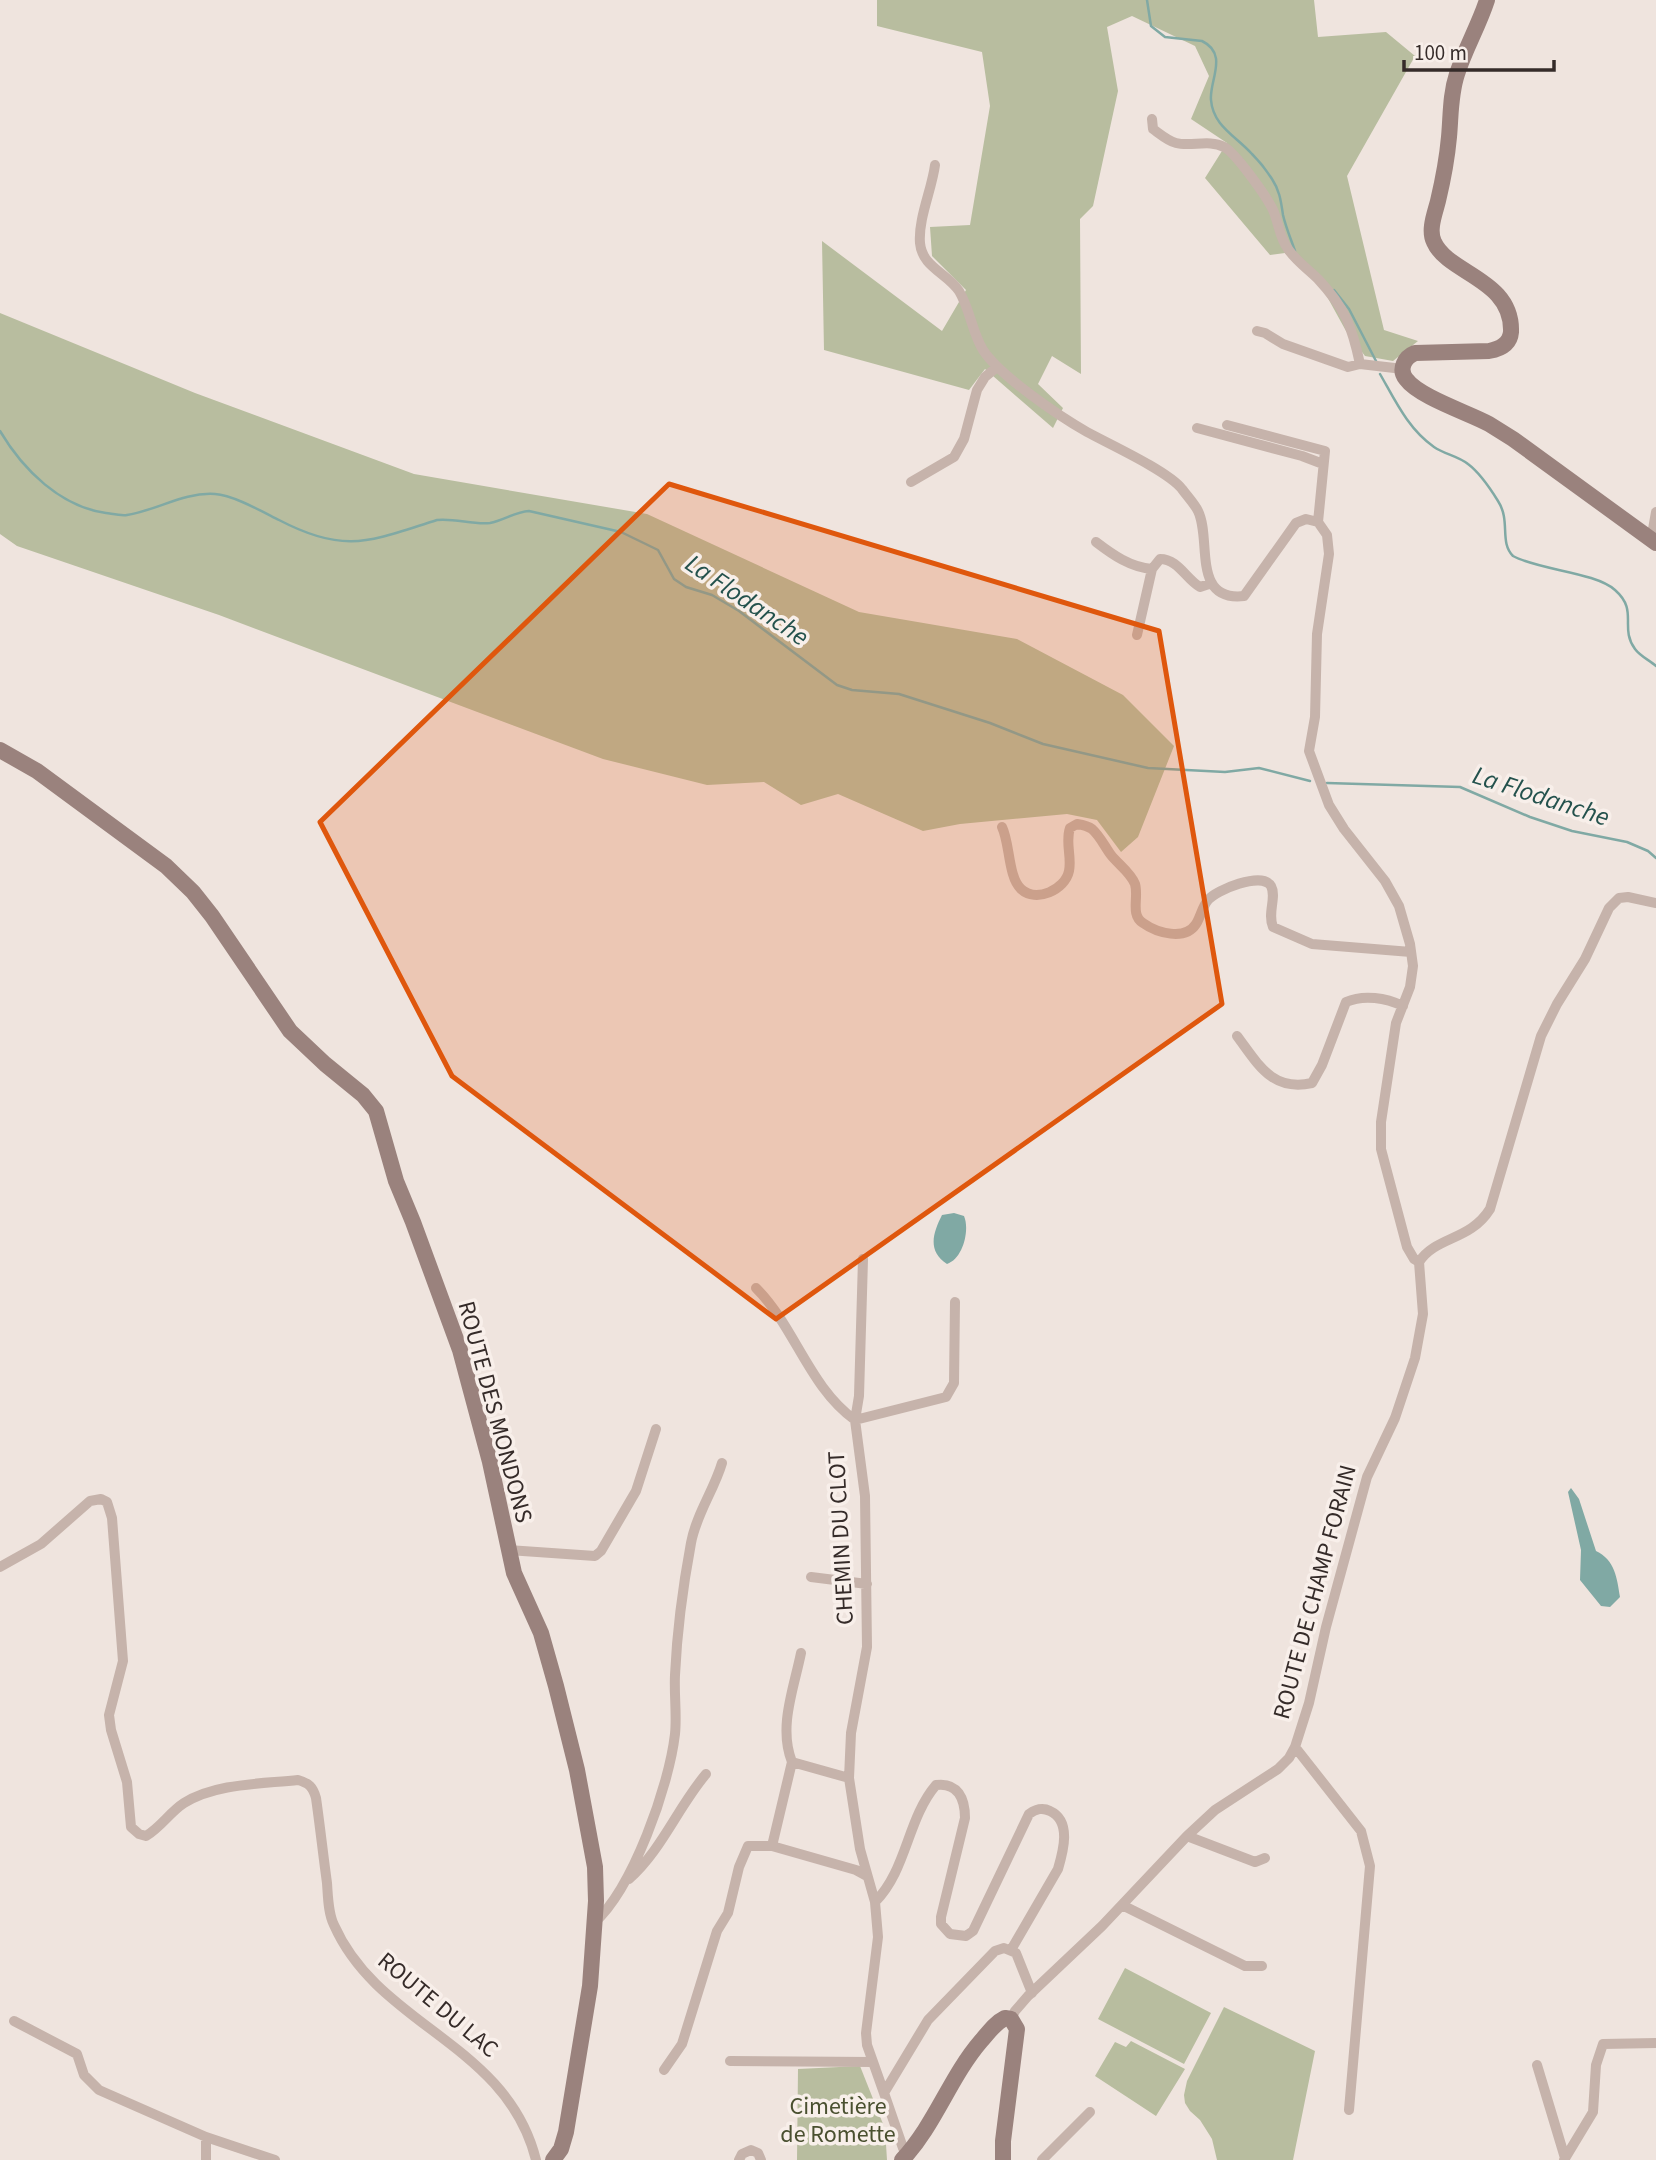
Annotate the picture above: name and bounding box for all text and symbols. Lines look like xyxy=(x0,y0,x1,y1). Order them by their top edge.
scale bar xyxy=(1404,28,1554,72)
text: 100 m xyxy=(1414,38,1467,68)
water label: La Flodanche xyxy=(678,545,816,655)
water label: La Flodanche xyxy=(1468,756,1614,836)
street label: ROUTE DES MONDONS xyxy=(449,1297,541,1527)
street label: CHEMIN DU CLOT xyxy=(819,1450,863,1626)
street label: ROUTE DE CHAMP FORAIN xyxy=(1264,1461,1366,1723)
street label: ROUTE DU LAC xyxy=(370,1944,506,2066)
park label: Cimetière de Romette xyxy=(780,2089,896,2152)

